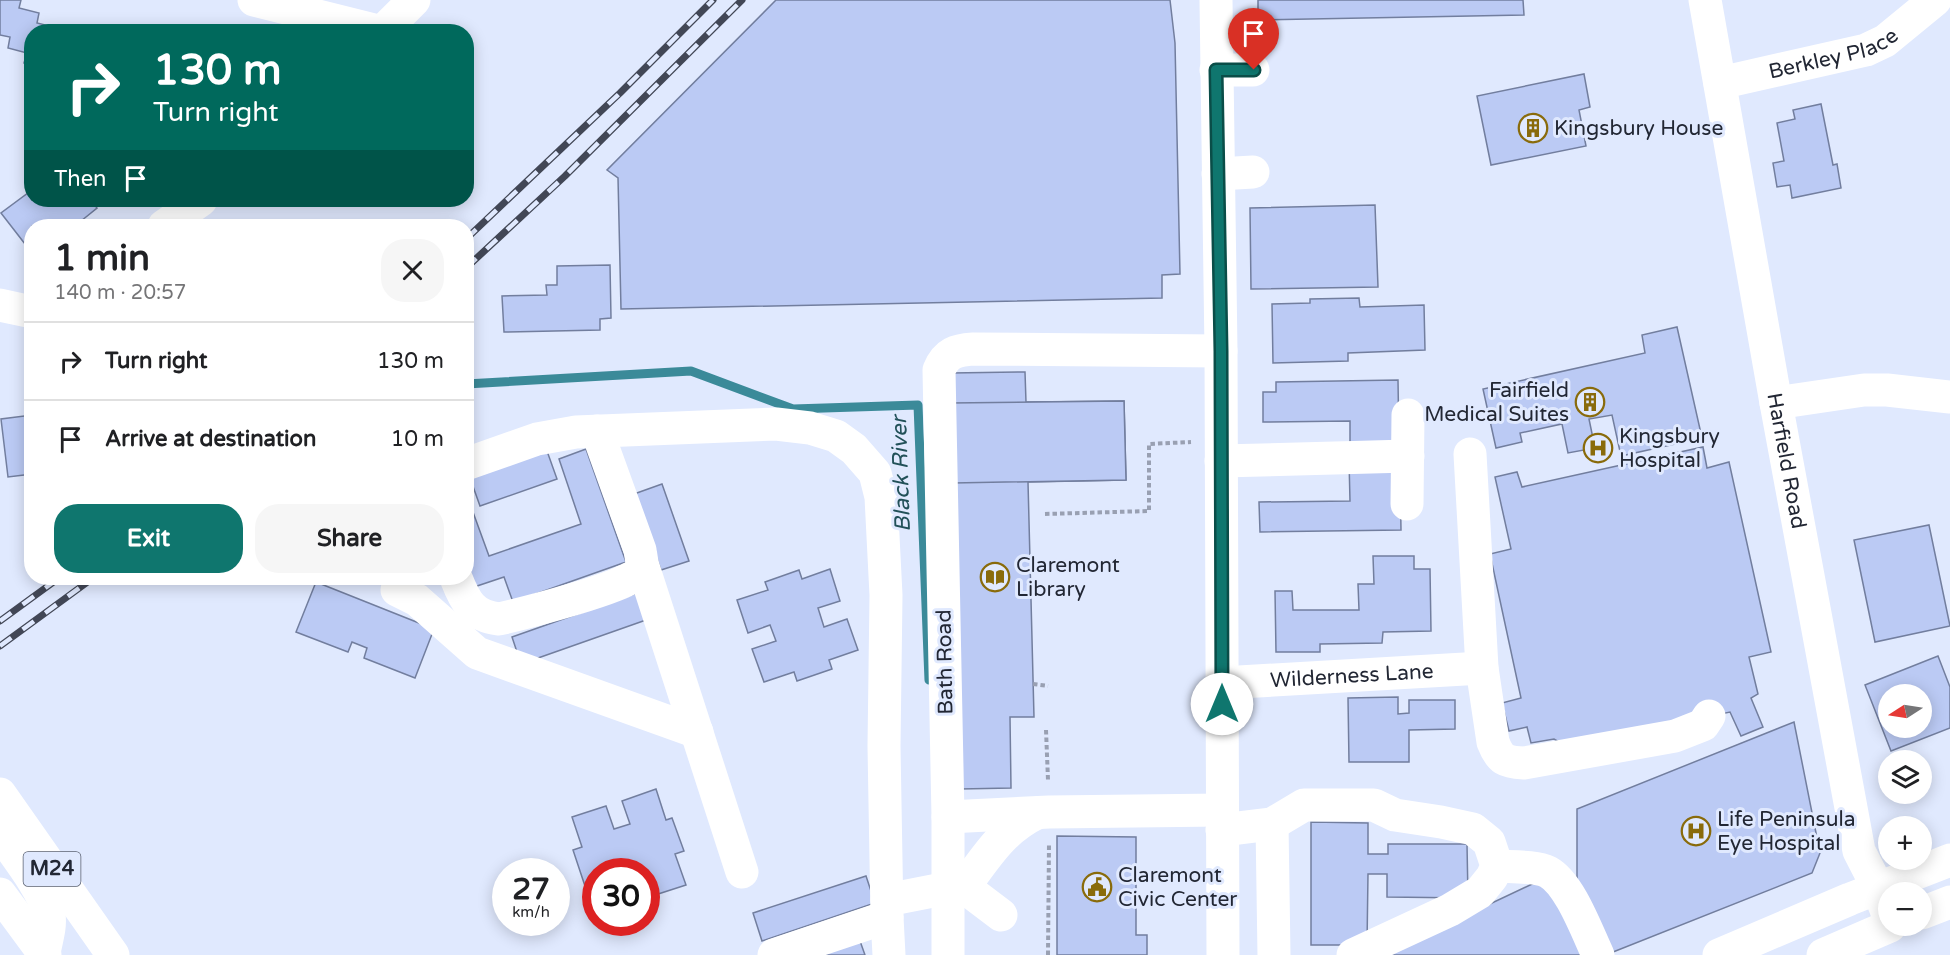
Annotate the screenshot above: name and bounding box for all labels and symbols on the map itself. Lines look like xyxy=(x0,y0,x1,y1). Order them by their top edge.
pin xyxy=(1228,8,1279,70)
street label: Berkley Place xyxy=(1766,23,1903,84)
building icon: Kingsbury House xyxy=(1517,112,1549,144)
place label: Kingsbury House xyxy=(1554,116,1723,141)
place label: Fairfield Medical Suites xyxy=(1424,378,1569,427)
building icon: Fairfield Medical Suites xyxy=(1574,386,1606,418)
street label: Harfield Road xyxy=(1762,391,1812,531)
water label: Black River xyxy=(886,413,916,532)
place label: Kingsbury Hospital xyxy=(1619,424,1720,473)
hospital icon: Kingsbury Hospital xyxy=(1582,432,1614,464)
place label: Claremont Library xyxy=(1016,553,1120,602)
library icon: Claremont Library xyxy=(979,561,1011,593)
street label: Bath Road xyxy=(932,609,958,715)
street label: Wilderness Lane xyxy=(1269,658,1434,693)
position arrow xyxy=(1190,672,1254,736)
north arrow xyxy=(1878,684,1932,738)
place label: Life Peninsula Eye Hospital xyxy=(1717,807,1856,856)
hospital icon: Life Peninsula Eye Hospital xyxy=(1680,815,1712,847)
road number: M24 xyxy=(23,852,80,886)
speed limit sign: 30 xyxy=(582,858,660,936)
place label: Claremont Civic Center xyxy=(1118,863,1237,912)
public building icon: Claremont Civic Center xyxy=(1081,871,1113,903)

